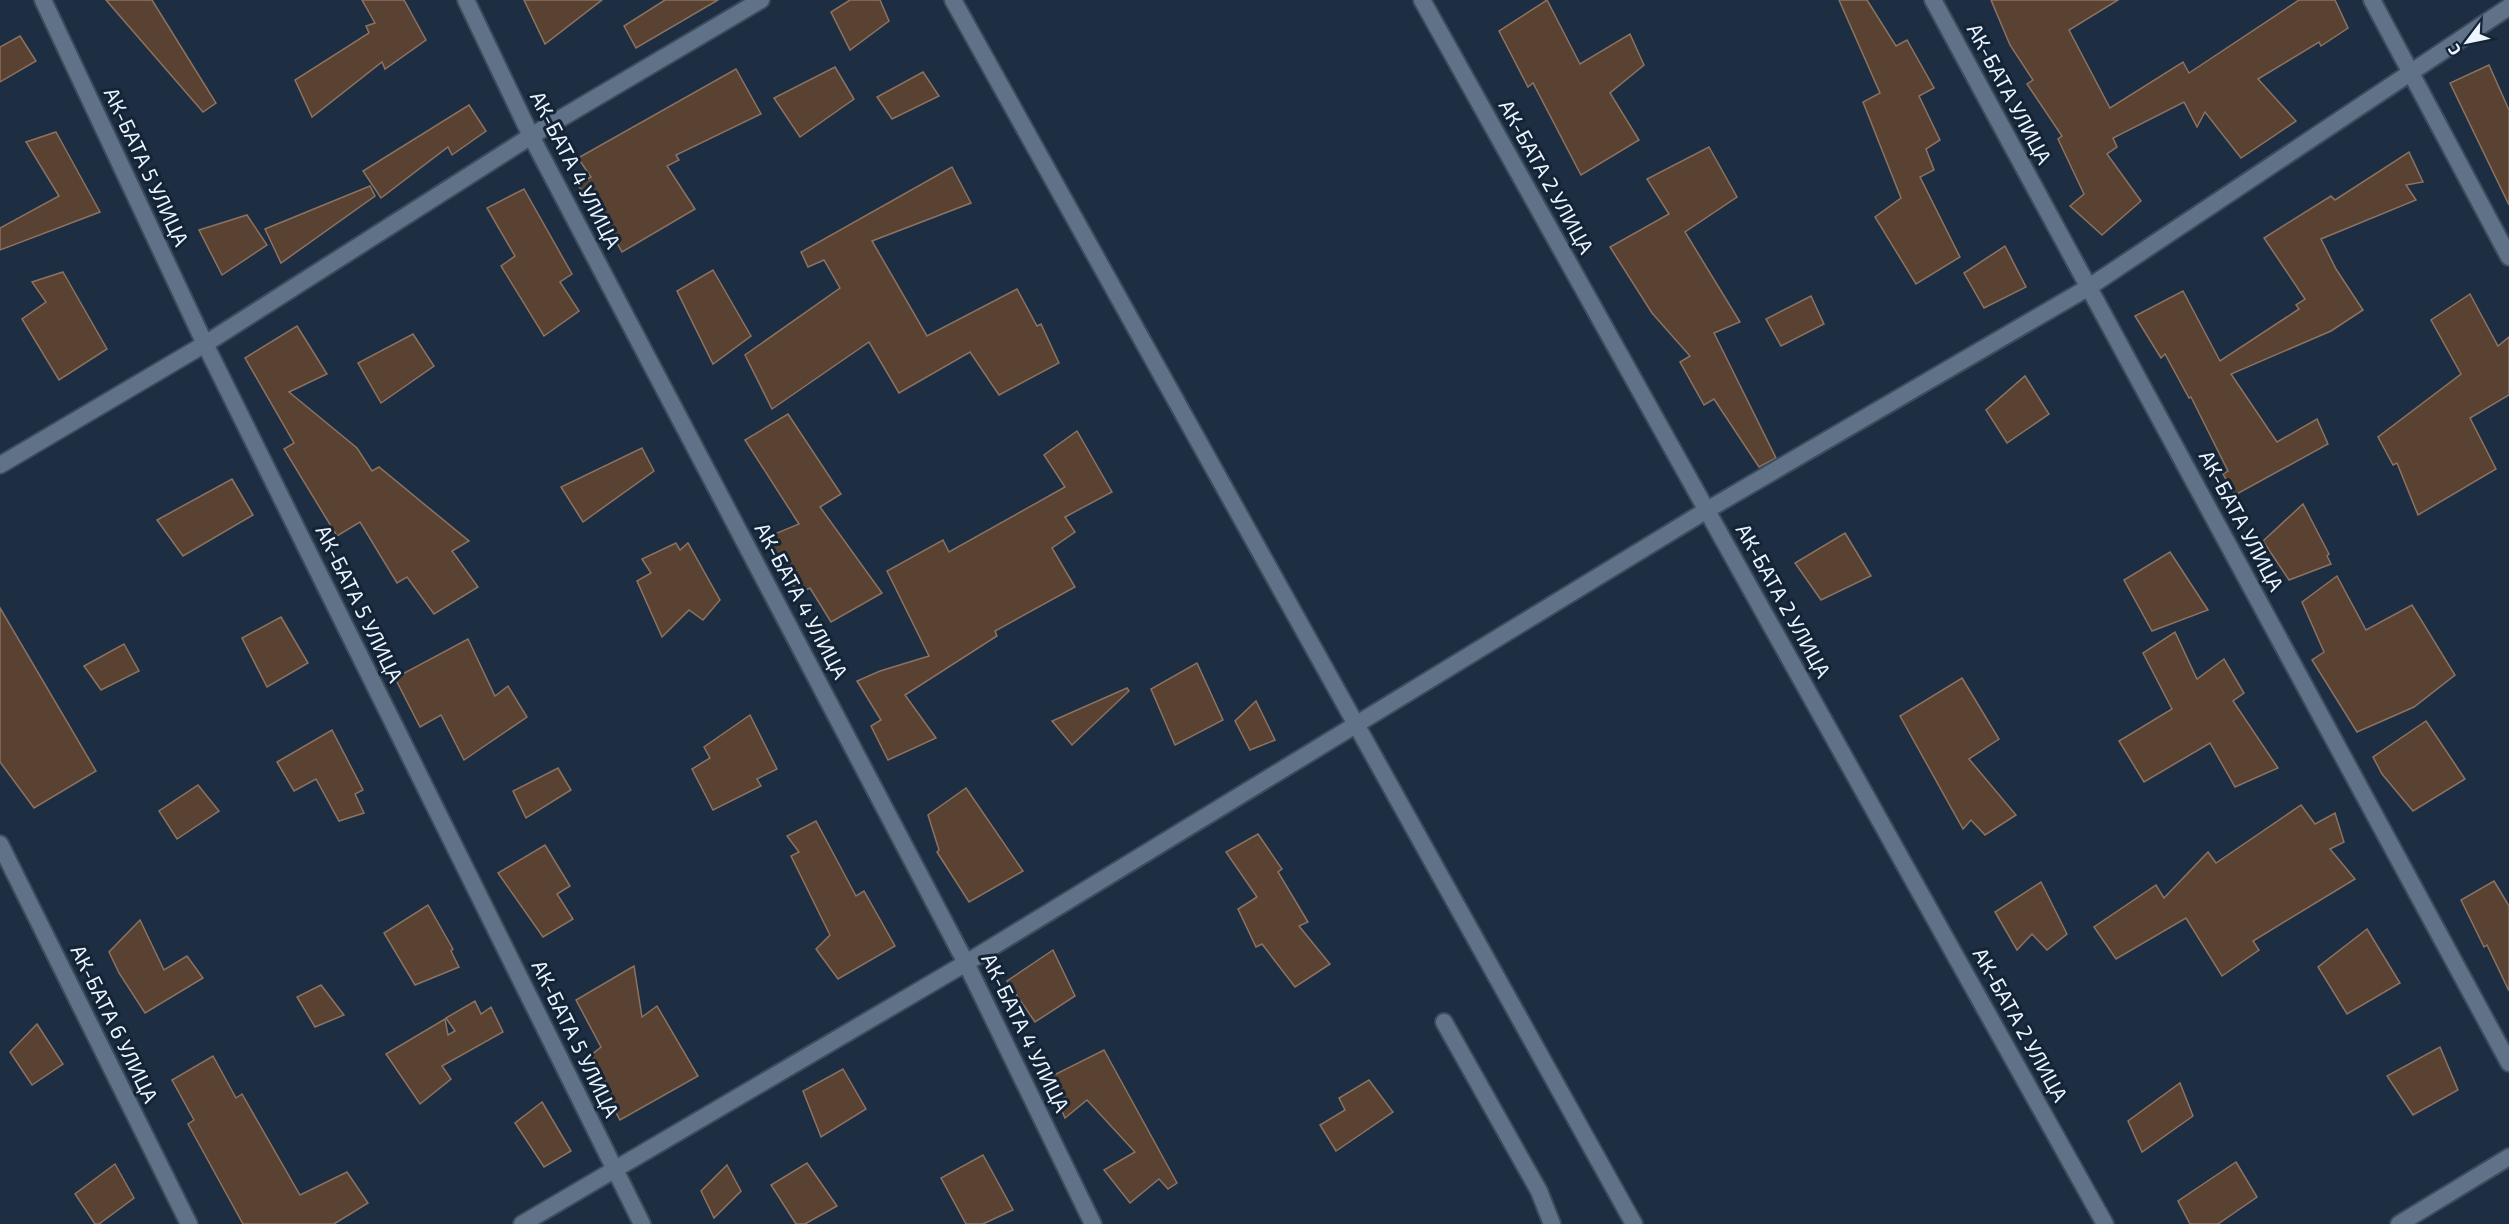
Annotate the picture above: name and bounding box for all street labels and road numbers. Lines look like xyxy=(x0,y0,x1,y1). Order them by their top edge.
street label: АК-БАТА УЛИЦА xyxy=(1963,19,2058,168)
street label: АК-БАТА 5 УЛИЦА xyxy=(100,83,195,250)
street label: АК-БАТА 4 УЛИЦА xyxy=(526,86,627,252)
street label: АК-БАТА 2 УЛИЦА xyxy=(1495,95,1600,258)
street label: АК-БАТА УЛИЦА xyxy=(2195,446,2290,595)
street label: АК-БАТА 4 УЛИЦА xyxy=(751,518,854,683)
street label: АК-БАТА 2 УЛИЦА xyxy=(1732,519,1837,682)
street label: АК-БАТА 5 УЛИЦА xyxy=(311,521,409,686)
street label: АК-БАТА 6 УЛИЦА xyxy=(66,940,164,1106)
street label: АК-БАТА 2 УЛИЦА xyxy=(1969,943,2074,1106)
street label: АК-БАТА 4 УЛИЦА xyxy=(977,949,1076,1116)
street label: АК-БАТА 5 УЛИЦА xyxy=(527,956,625,1121)

